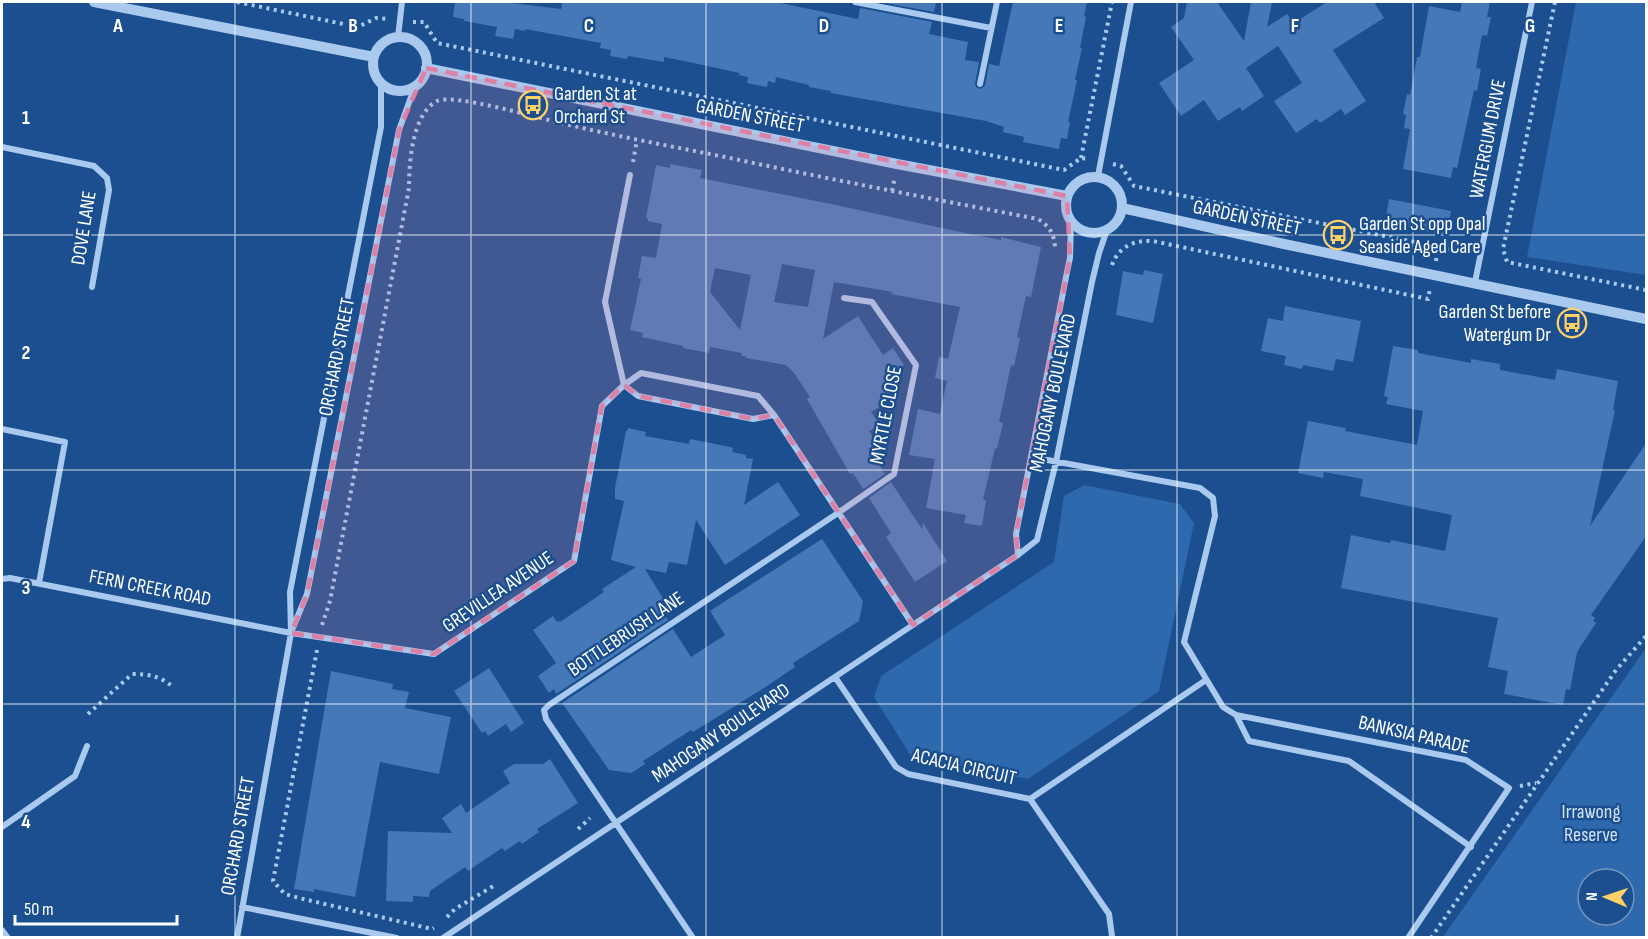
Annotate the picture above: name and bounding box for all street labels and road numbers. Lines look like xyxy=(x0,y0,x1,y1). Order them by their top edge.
street label: WATERGUM DRIVE xyxy=(1465,77,1511,201)
street label: GARDEN STREET xyxy=(694,94,806,138)
street label: DOVE LANE xyxy=(66,189,102,267)
street label: GARDEN STREET xyxy=(1191,195,1303,241)
street label: ORCHARD STREET xyxy=(314,296,360,418)
street label: MAHOGANY BOULEVARD xyxy=(1025,312,1081,474)
street label: MYRTLE CLOSE xyxy=(865,364,907,466)
street label: GREVILLEA AVENUE xyxy=(438,546,558,638)
street label: FERN CREEK ROAD xyxy=(87,564,213,612)
street label: BOTTLEBRUSH LANE xyxy=(563,586,689,682)
street label: MAHOGANY BOULEVARD xyxy=(647,678,795,788)
street label: BANKSIA PARADE xyxy=(1356,711,1472,759)
street label: ACACIA CIRCUIT xyxy=(908,743,1019,791)
street label: ORCHARD STREET xyxy=(216,775,260,897)

